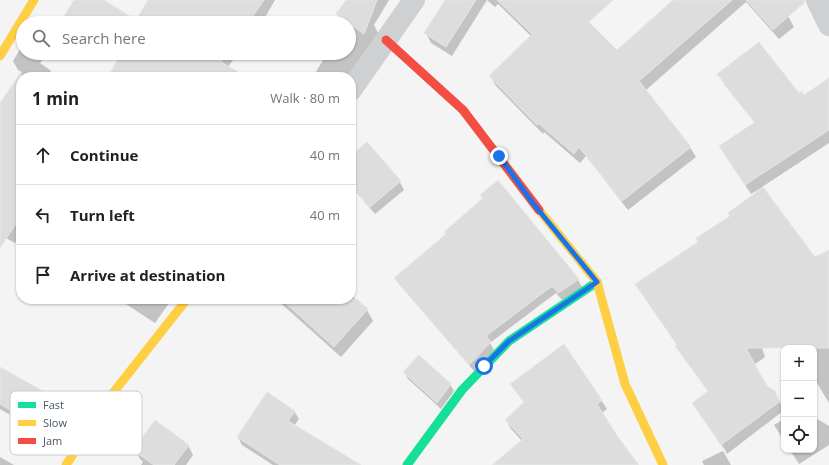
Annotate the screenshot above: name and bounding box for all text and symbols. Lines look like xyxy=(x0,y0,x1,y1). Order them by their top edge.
search box xyxy=(16,16,356,60)
icon: search xyxy=(30,27,52,49)
text: Search here xyxy=(62,28,146,48)
text: 1 min xyxy=(32,87,79,110)
text: Walk · 80 m xyxy=(270,89,340,107)
icon: ahead xyxy=(32,144,54,166)
text: Continue xyxy=(70,145,138,165)
text: 40 m xyxy=(310,146,340,164)
route end xyxy=(490,147,508,165)
icon: left xyxy=(32,204,54,226)
text: Turn left xyxy=(70,205,135,225)
text: 40 m xyxy=(310,206,340,224)
icon: arrive xyxy=(32,264,54,286)
text: Arrive at destination xyxy=(70,265,225,285)
map controls xyxy=(781,345,817,453)
button: + xyxy=(781,345,817,381)
route start xyxy=(475,357,493,375)
button: − xyxy=(781,381,817,417)
legend xyxy=(10,391,142,455)
text: Fast xyxy=(43,397,64,412)
text: Slow xyxy=(43,415,67,430)
button: locate xyxy=(781,417,817,453)
text: Jam xyxy=(42,433,62,448)

